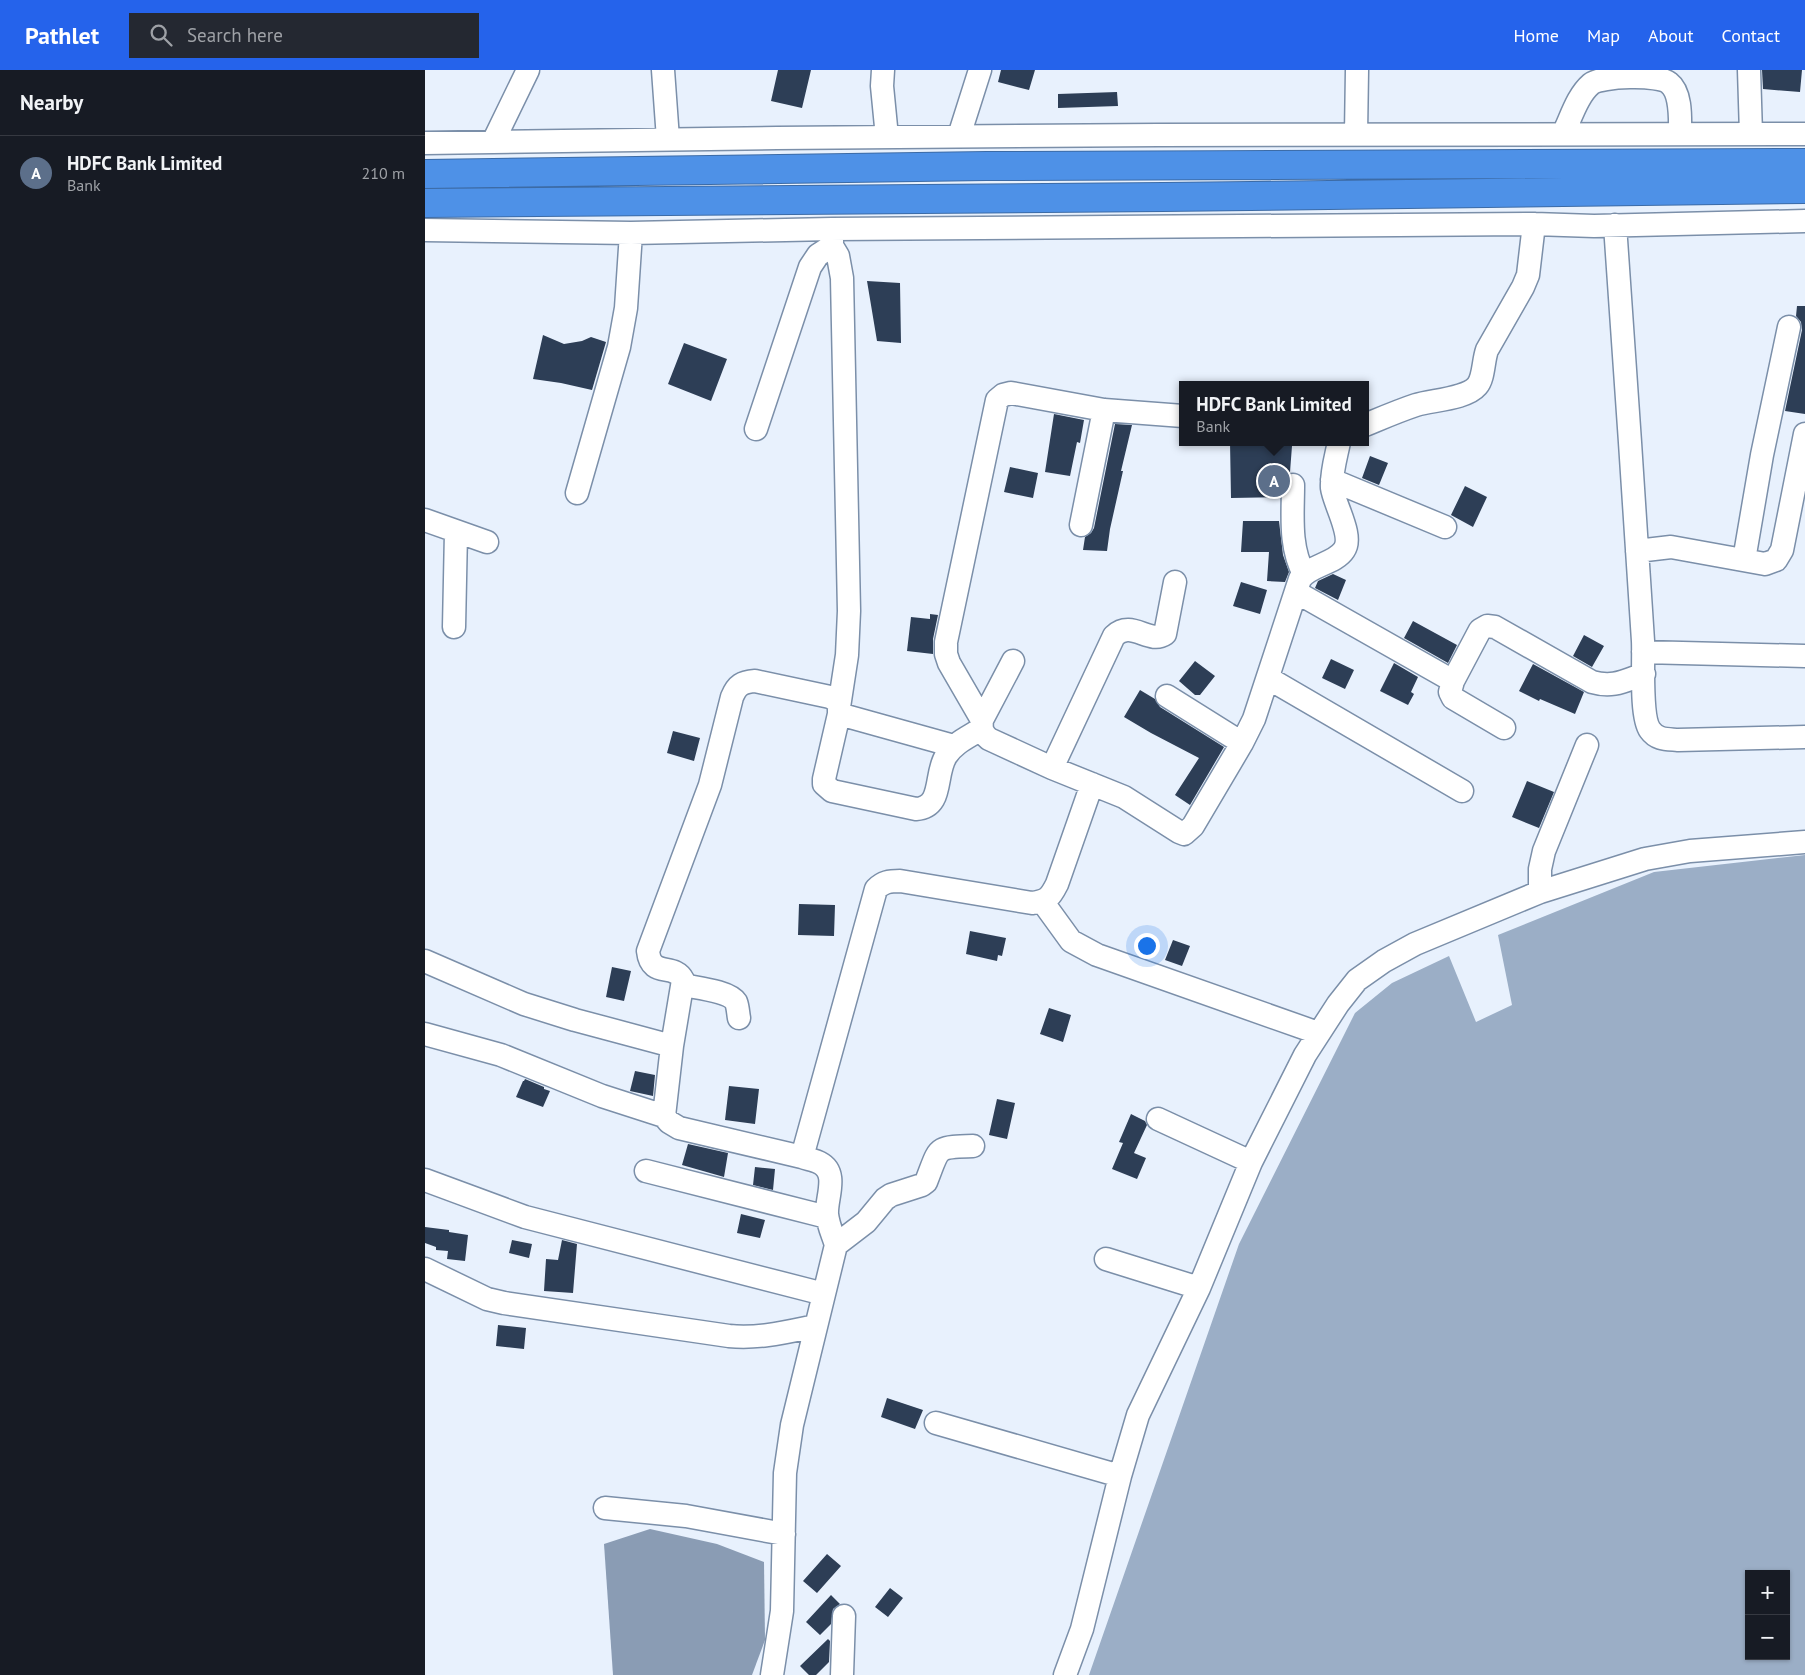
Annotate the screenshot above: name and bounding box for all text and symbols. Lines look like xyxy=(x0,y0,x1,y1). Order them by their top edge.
search box xyxy=(129,13,479,58)
text: Pathlet xyxy=(25,20,99,51)
icon: search xyxy=(147,21,175,49)
text: Search here xyxy=(187,23,283,47)
text: Home xyxy=(1513,24,1559,47)
text: Map xyxy=(1587,24,1620,47)
text: About xyxy=(1648,24,1694,47)
text: Contact xyxy=(1722,24,1780,47)
text: Nearby xyxy=(20,89,83,116)
text: HDFC Bank Limited xyxy=(67,151,222,175)
text: A xyxy=(31,163,41,183)
text: 210 m xyxy=(362,163,405,183)
text: Bank xyxy=(67,175,101,195)
popup xyxy=(1179,381,1369,446)
text: HDFC Bank Limited xyxy=(1196,392,1352,416)
text: Bank xyxy=(1196,416,1230,436)
pin: A xyxy=(1258,462,1290,500)
your location xyxy=(1134,933,1160,959)
map controls xyxy=(1745,1570,1790,1660)
button: + xyxy=(1745,1570,1790,1615)
button: − xyxy=(1745,1615,1790,1660)

